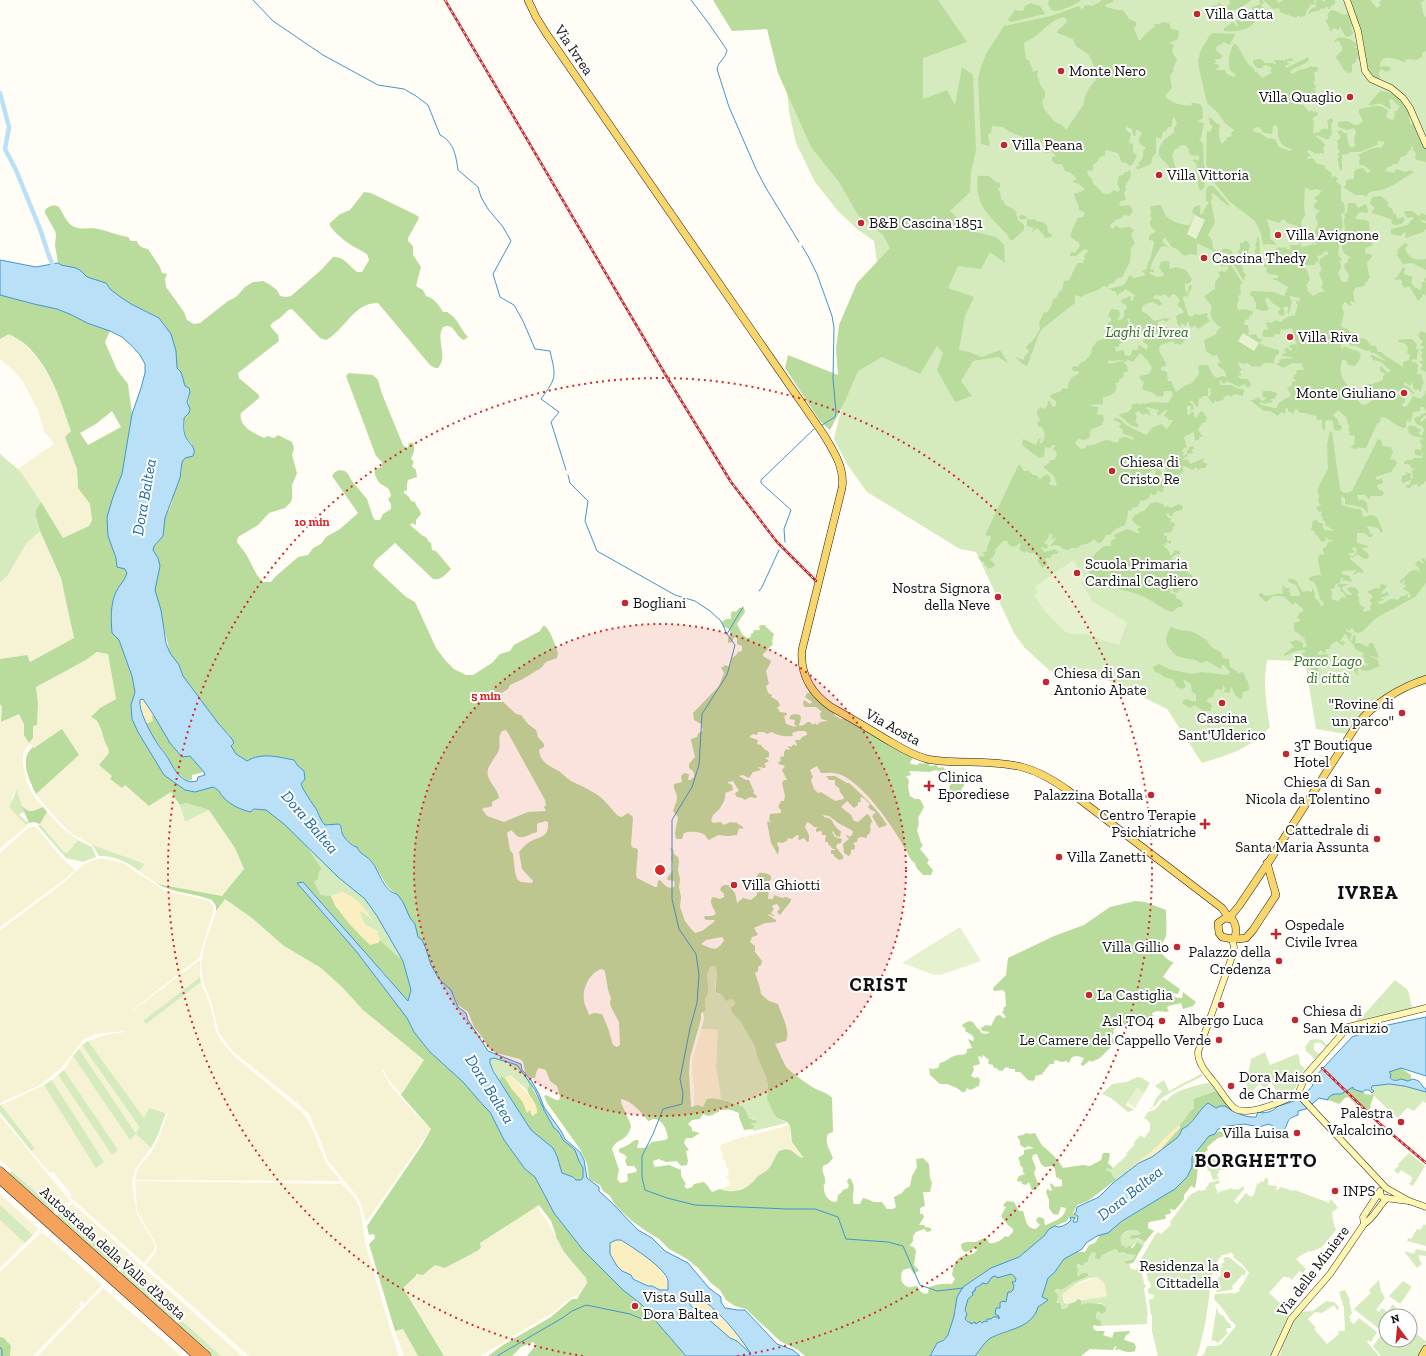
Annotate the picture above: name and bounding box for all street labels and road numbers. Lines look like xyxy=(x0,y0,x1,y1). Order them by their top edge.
street label: Via Ivrea xyxy=(550,21,597,79)
street label: Via Aosta xyxy=(861,704,924,750)
street label: Autostrada della Valle d'Aosta xyxy=(36,1183,190,1323)
street label: Via delle Miniere xyxy=(1273,1222,1353,1321)

